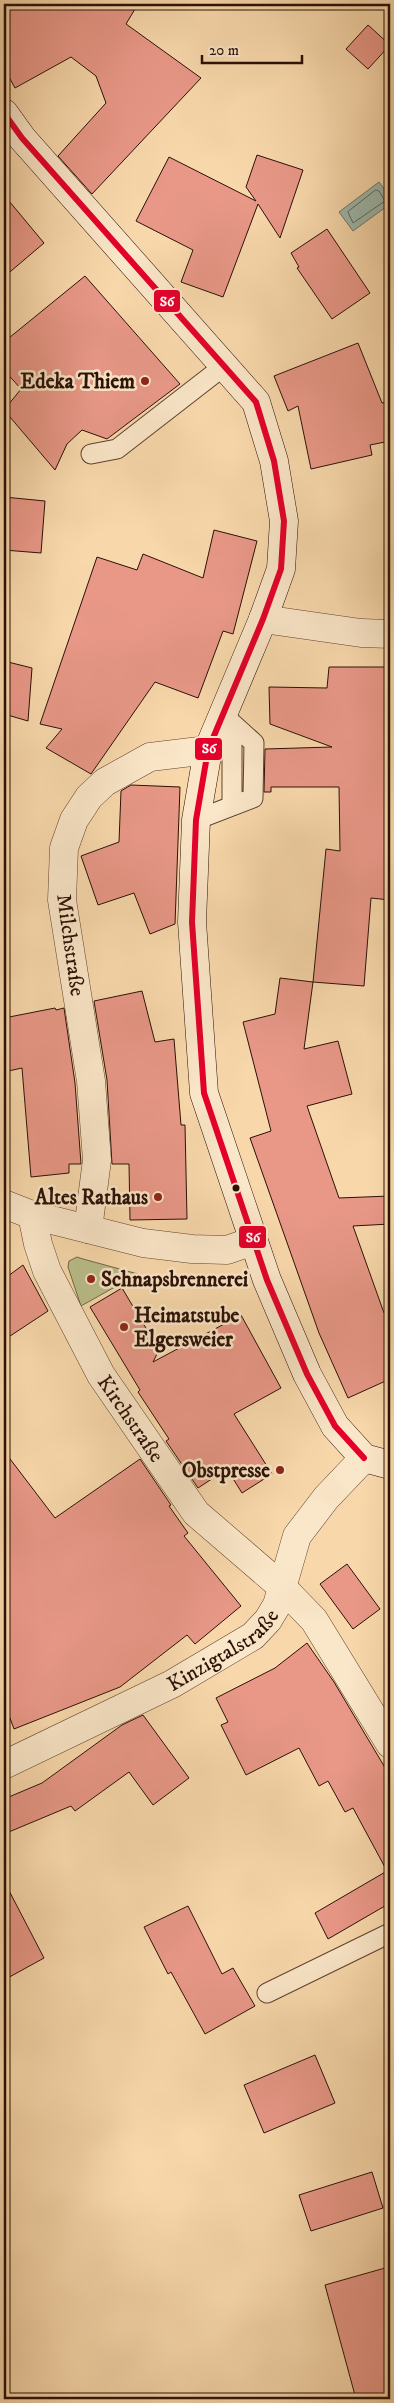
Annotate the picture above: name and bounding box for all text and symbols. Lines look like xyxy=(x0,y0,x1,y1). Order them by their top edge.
scale bar xyxy=(202,32,302,64)
text: 20 m xyxy=(209,41,239,60)
line badge: S6 xyxy=(153,289,181,313)
text: S6 xyxy=(160,293,175,311)
place label: Edeka Thiem xyxy=(20,369,135,395)
marker: Edeka Thiem xyxy=(139,375,151,387)
line badge: S6 xyxy=(194,737,223,761)
text: S6 xyxy=(202,740,217,758)
street label: Milchstraße xyxy=(50,892,90,998)
unlabelled marker xyxy=(231,1183,241,1193)
place label: Altes Rathaus xyxy=(34,1185,148,1211)
marker: Altes Rathaus xyxy=(152,1191,164,1203)
line badge: S6 xyxy=(238,1225,267,1249)
text: S6 xyxy=(246,1229,261,1247)
place label: Schnapsbrennerei xyxy=(101,1267,249,1293)
marker: Schnapsbrennerei xyxy=(85,1273,97,1285)
place label: Heimatstube Elgersweier xyxy=(134,1303,240,1353)
marker: Heimatstube Elgersweier xyxy=(118,1321,130,1333)
street label: Kirchstraße xyxy=(91,1370,169,1468)
place label: Obstpresse xyxy=(182,1458,270,1484)
marker: Obstpresse xyxy=(274,1464,286,1476)
street label: Kinzigtalstraße xyxy=(163,1605,285,1698)

